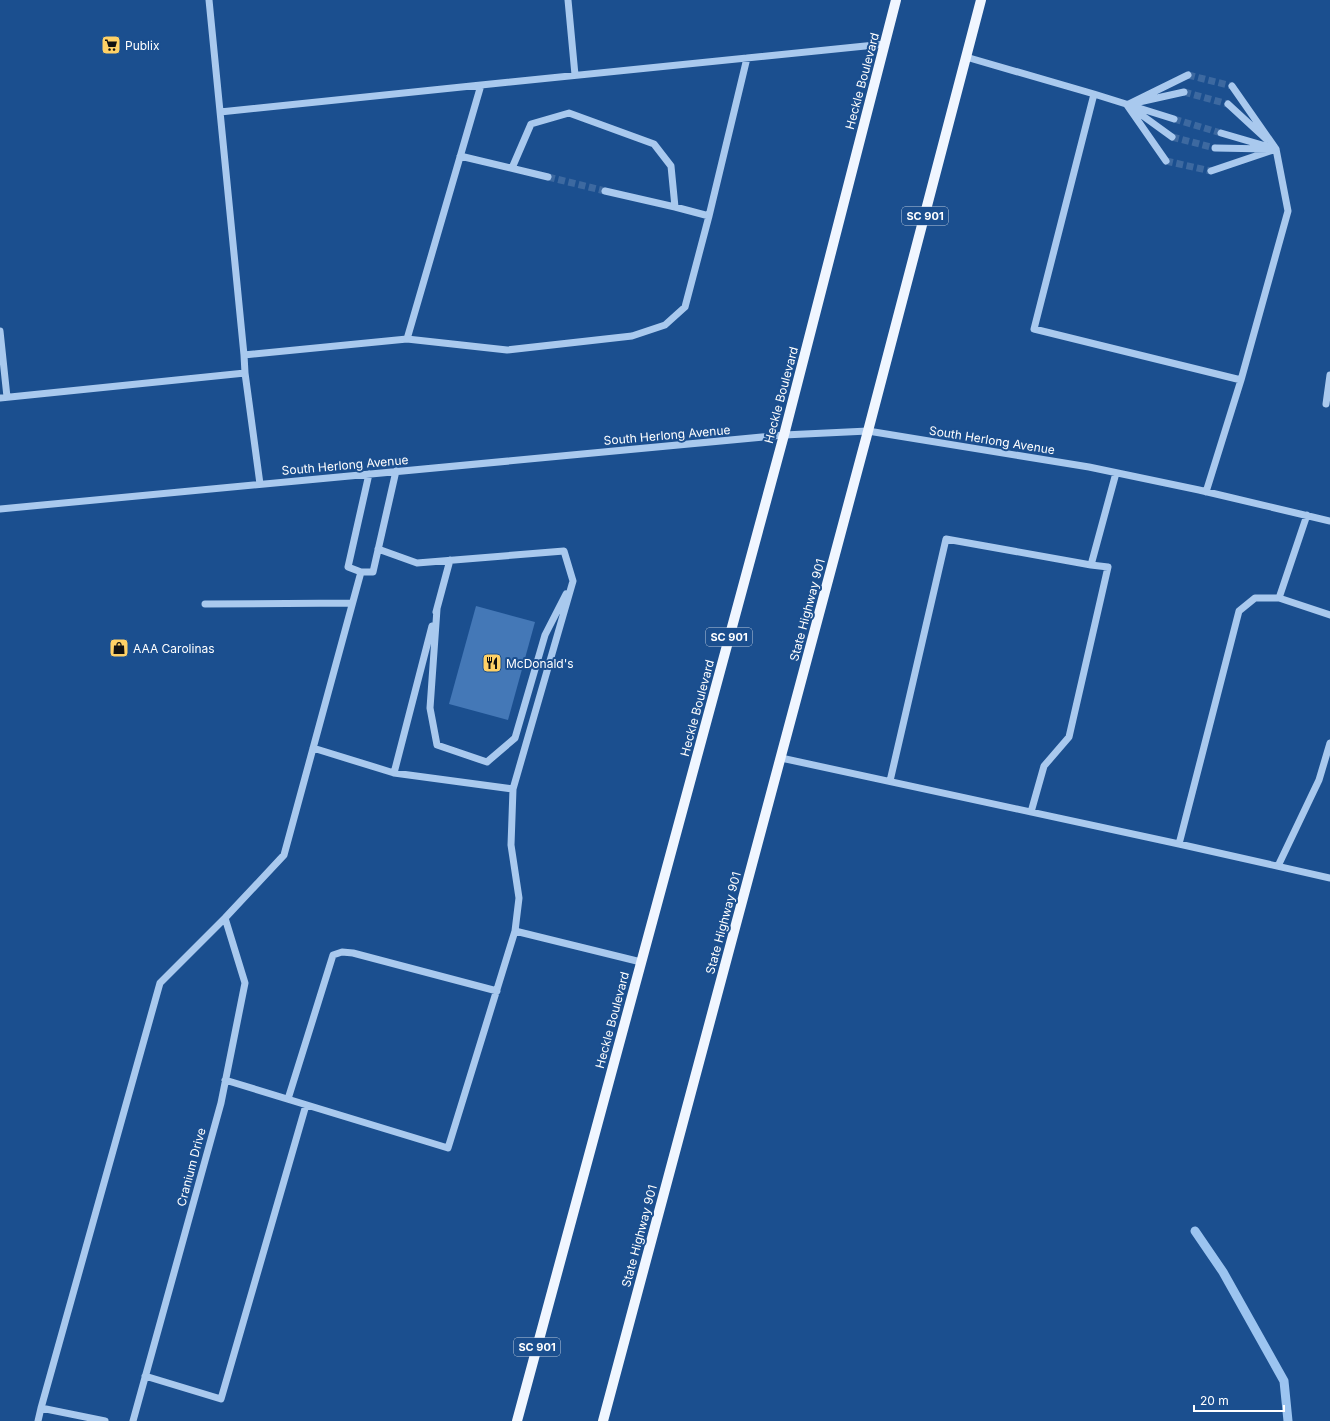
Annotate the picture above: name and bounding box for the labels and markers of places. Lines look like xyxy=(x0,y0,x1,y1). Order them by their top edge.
supermarket icon: Publix xyxy=(100,34,122,56)
place label: Publix xyxy=(125,38,160,53)
shop icon: AAA Carolinas xyxy=(108,637,130,659)
place label: AAA Carolinas xyxy=(133,641,215,656)
restaurant icon: McDonald's xyxy=(481,652,503,674)
place label: McDonald's xyxy=(506,656,574,671)

